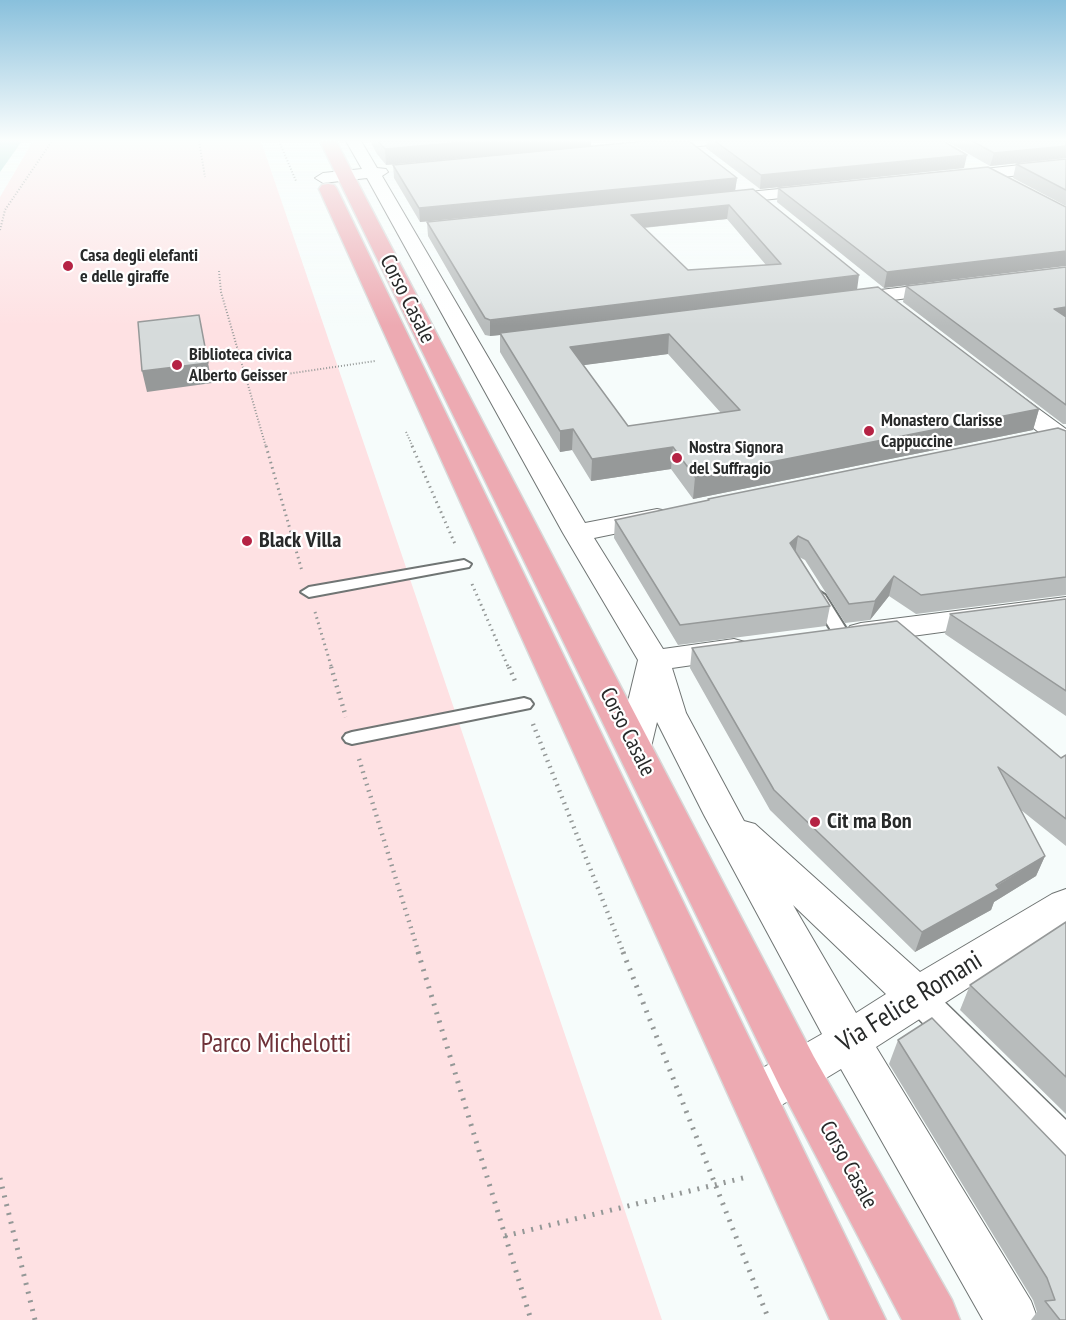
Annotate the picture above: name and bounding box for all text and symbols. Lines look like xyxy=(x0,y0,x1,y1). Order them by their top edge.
place label: Casa degli elefanti e delle giraffe xyxy=(80,245,198,288)
street label: Corso Casale xyxy=(374,250,440,348)
marker: Casa degli elefanti e delle giraffe xyxy=(61,259,75,273)
place label: Biblioteca civica Alberto Geisser xyxy=(189,344,292,386)
marker: Biblioteca civica Alberto Geisser xyxy=(170,358,184,372)
place label: Monastero Clarisse Cappuccine xyxy=(881,410,1002,452)
marker: Monastero Clarisse Cappuccine xyxy=(862,424,876,438)
place label: Nostra Signora del Suffragio xyxy=(689,437,783,480)
marker: Nostra Signora del Suffragio xyxy=(670,451,684,465)
place label: Black Villa xyxy=(259,528,341,554)
marker: Black Villa xyxy=(240,534,254,548)
street label: Corso Casale xyxy=(594,683,660,781)
place label: Cit ma Bon xyxy=(827,809,912,835)
marker: Cit ma Bon xyxy=(808,815,822,829)
street label: Via Felice Romani xyxy=(831,945,989,1059)
park label: Parco Michelotti xyxy=(201,1028,351,1060)
street label: Corso Casale xyxy=(813,1117,883,1213)

